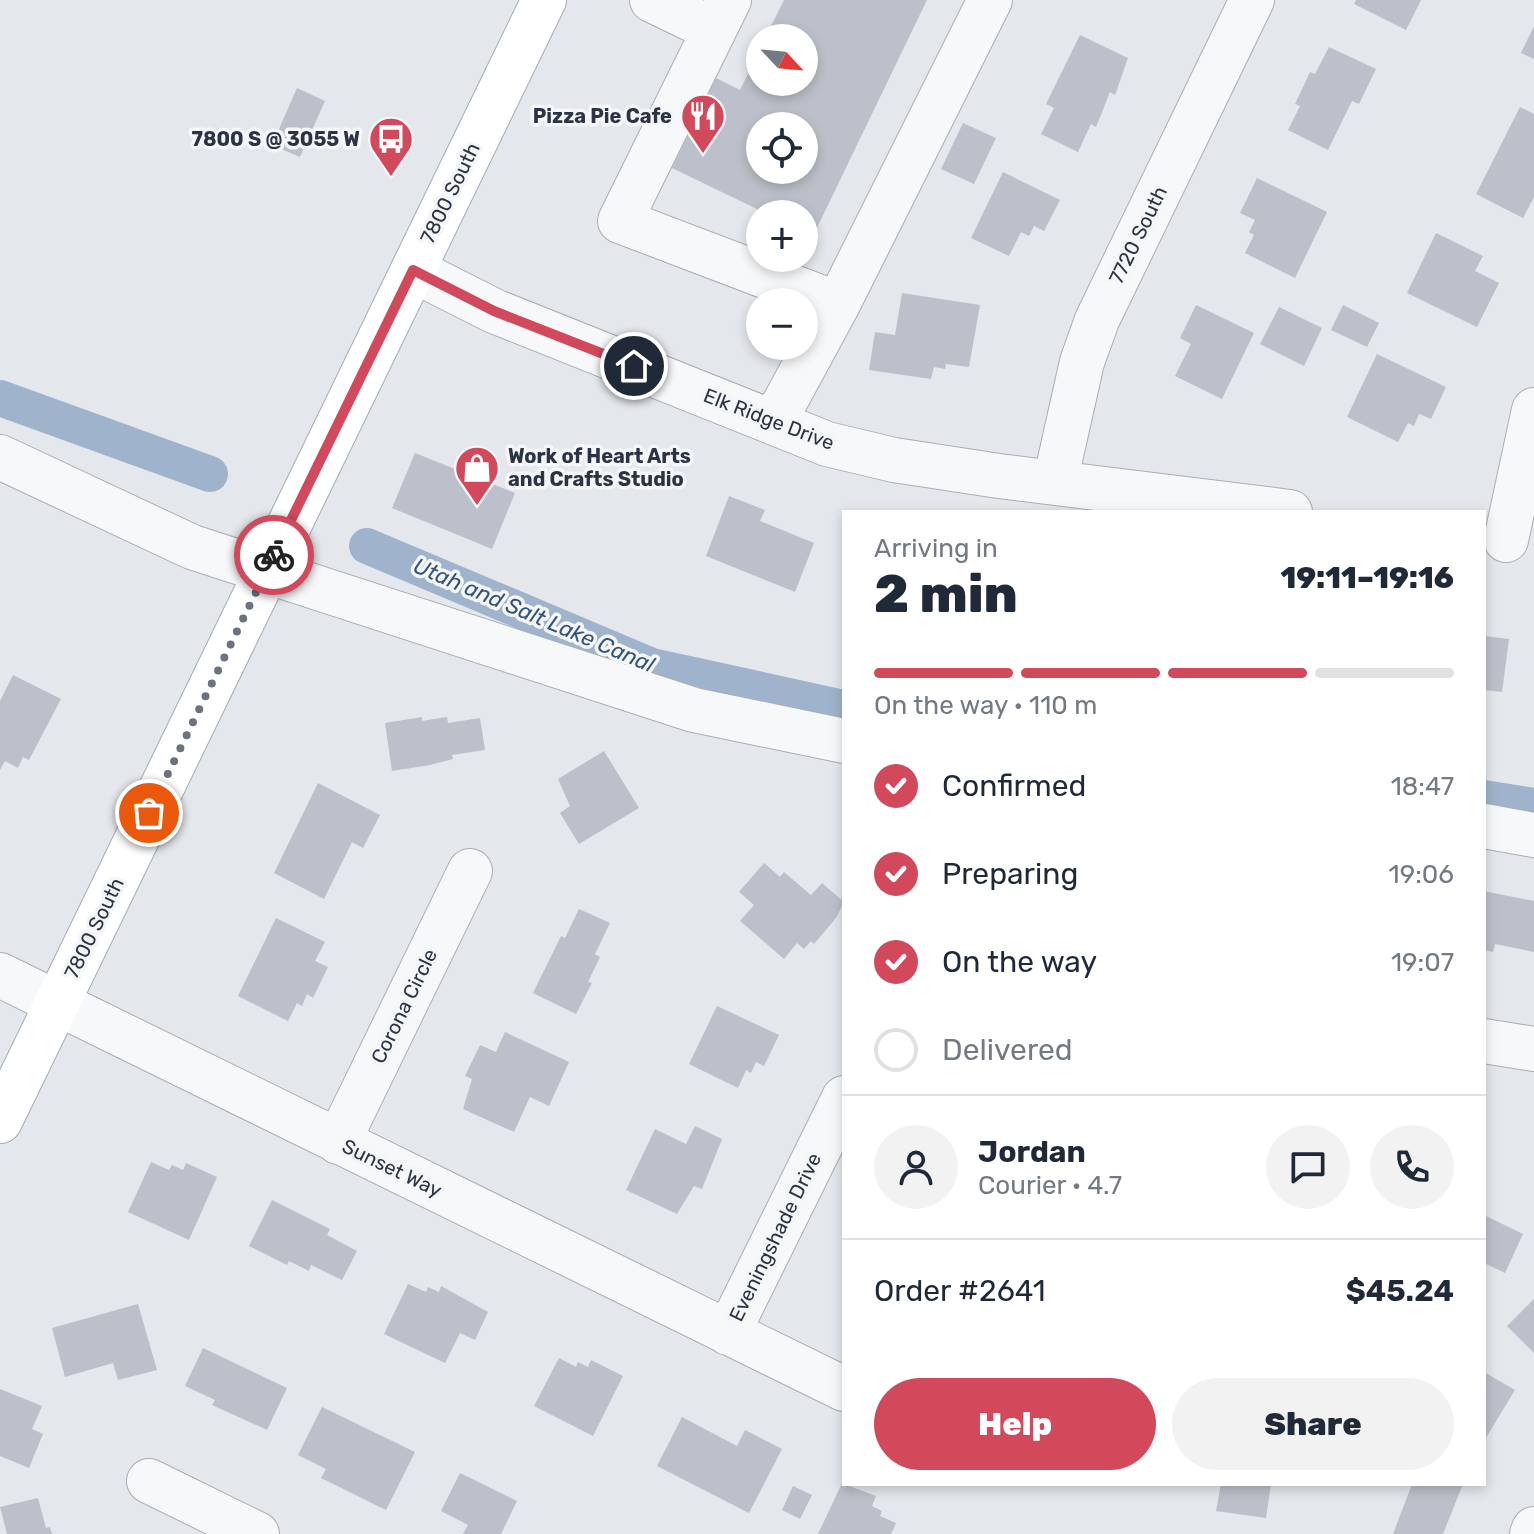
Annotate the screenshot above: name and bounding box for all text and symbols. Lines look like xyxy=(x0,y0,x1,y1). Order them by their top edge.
north arrow xyxy=(746,24,818,96)
map controls xyxy=(746,24,818,360)
restaurant icon: Pizza Pie Cafe xyxy=(679,92,727,155)
place label: Pizza Pie Cafe xyxy=(533,104,672,128)
button: locate xyxy=(746,112,818,184)
bus stop icon: 7800 S @ 3055 W xyxy=(367,115,415,178)
place label: 7800 S @ 3055 W xyxy=(192,127,360,151)
street label: 7800 South xyxy=(415,139,485,247)
street label: 7720 South xyxy=(1104,182,1172,288)
button: + xyxy=(746,200,818,272)
button: − xyxy=(746,288,818,360)
pin xyxy=(600,332,668,400)
icon: home xyxy=(612,344,656,388)
street label: Elk Ridge Drive xyxy=(700,383,838,455)
shop icon: Work of Heart Arts and Crafts Studio xyxy=(453,444,501,507)
place label: Work of Heart Arts and Crafts Studio xyxy=(508,444,691,491)
courier xyxy=(234,515,314,595)
icon: bike xyxy=(252,533,296,577)
text: Arriving in xyxy=(874,533,998,564)
water label: Utah and Salt Lake Canal xyxy=(409,552,659,678)
text: 19:11–19:16 xyxy=(1280,560,1454,596)
text: 2 min xyxy=(874,563,1018,625)
text: On the way · 110 m xyxy=(874,690,1097,721)
icon: check xyxy=(874,764,918,808)
text: Confirmed xyxy=(942,768,1086,804)
text: 18:47 xyxy=(1391,771,1454,802)
pin xyxy=(115,779,183,847)
icon: bag xyxy=(127,791,171,835)
icon: check xyxy=(874,852,918,896)
text: Preparing xyxy=(942,856,1078,892)
text: 19:06 xyxy=(1389,859,1454,890)
street label: 7800 South xyxy=(59,874,129,982)
icon: check xyxy=(874,940,918,984)
text: On the way xyxy=(942,944,1097,980)
street label: Corona Circle xyxy=(366,945,442,1067)
text: 19:07 xyxy=(1391,947,1454,978)
text: Delivered xyxy=(942,1032,1073,1068)
button: person xyxy=(874,1125,958,1209)
button: chat xyxy=(1266,1125,1350,1209)
button: phone xyxy=(1370,1125,1454,1209)
street label: Sunset Way xyxy=(338,1134,446,1202)
text: Jordan xyxy=(978,1134,1086,1170)
street label: Eveningshade Drive xyxy=(724,1149,826,1325)
text: Courier · 4.7 xyxy=(978,1170,1122,1201)
text: Order #2641 xyxy=(874,1273,1046,1309)
text: $45.24 xyxy=(1346,1273,1454,1309)
button: Help xyxy=(874,1378,1156,1470)
button: Share xyxy=(1172,1378,1454,1470)

